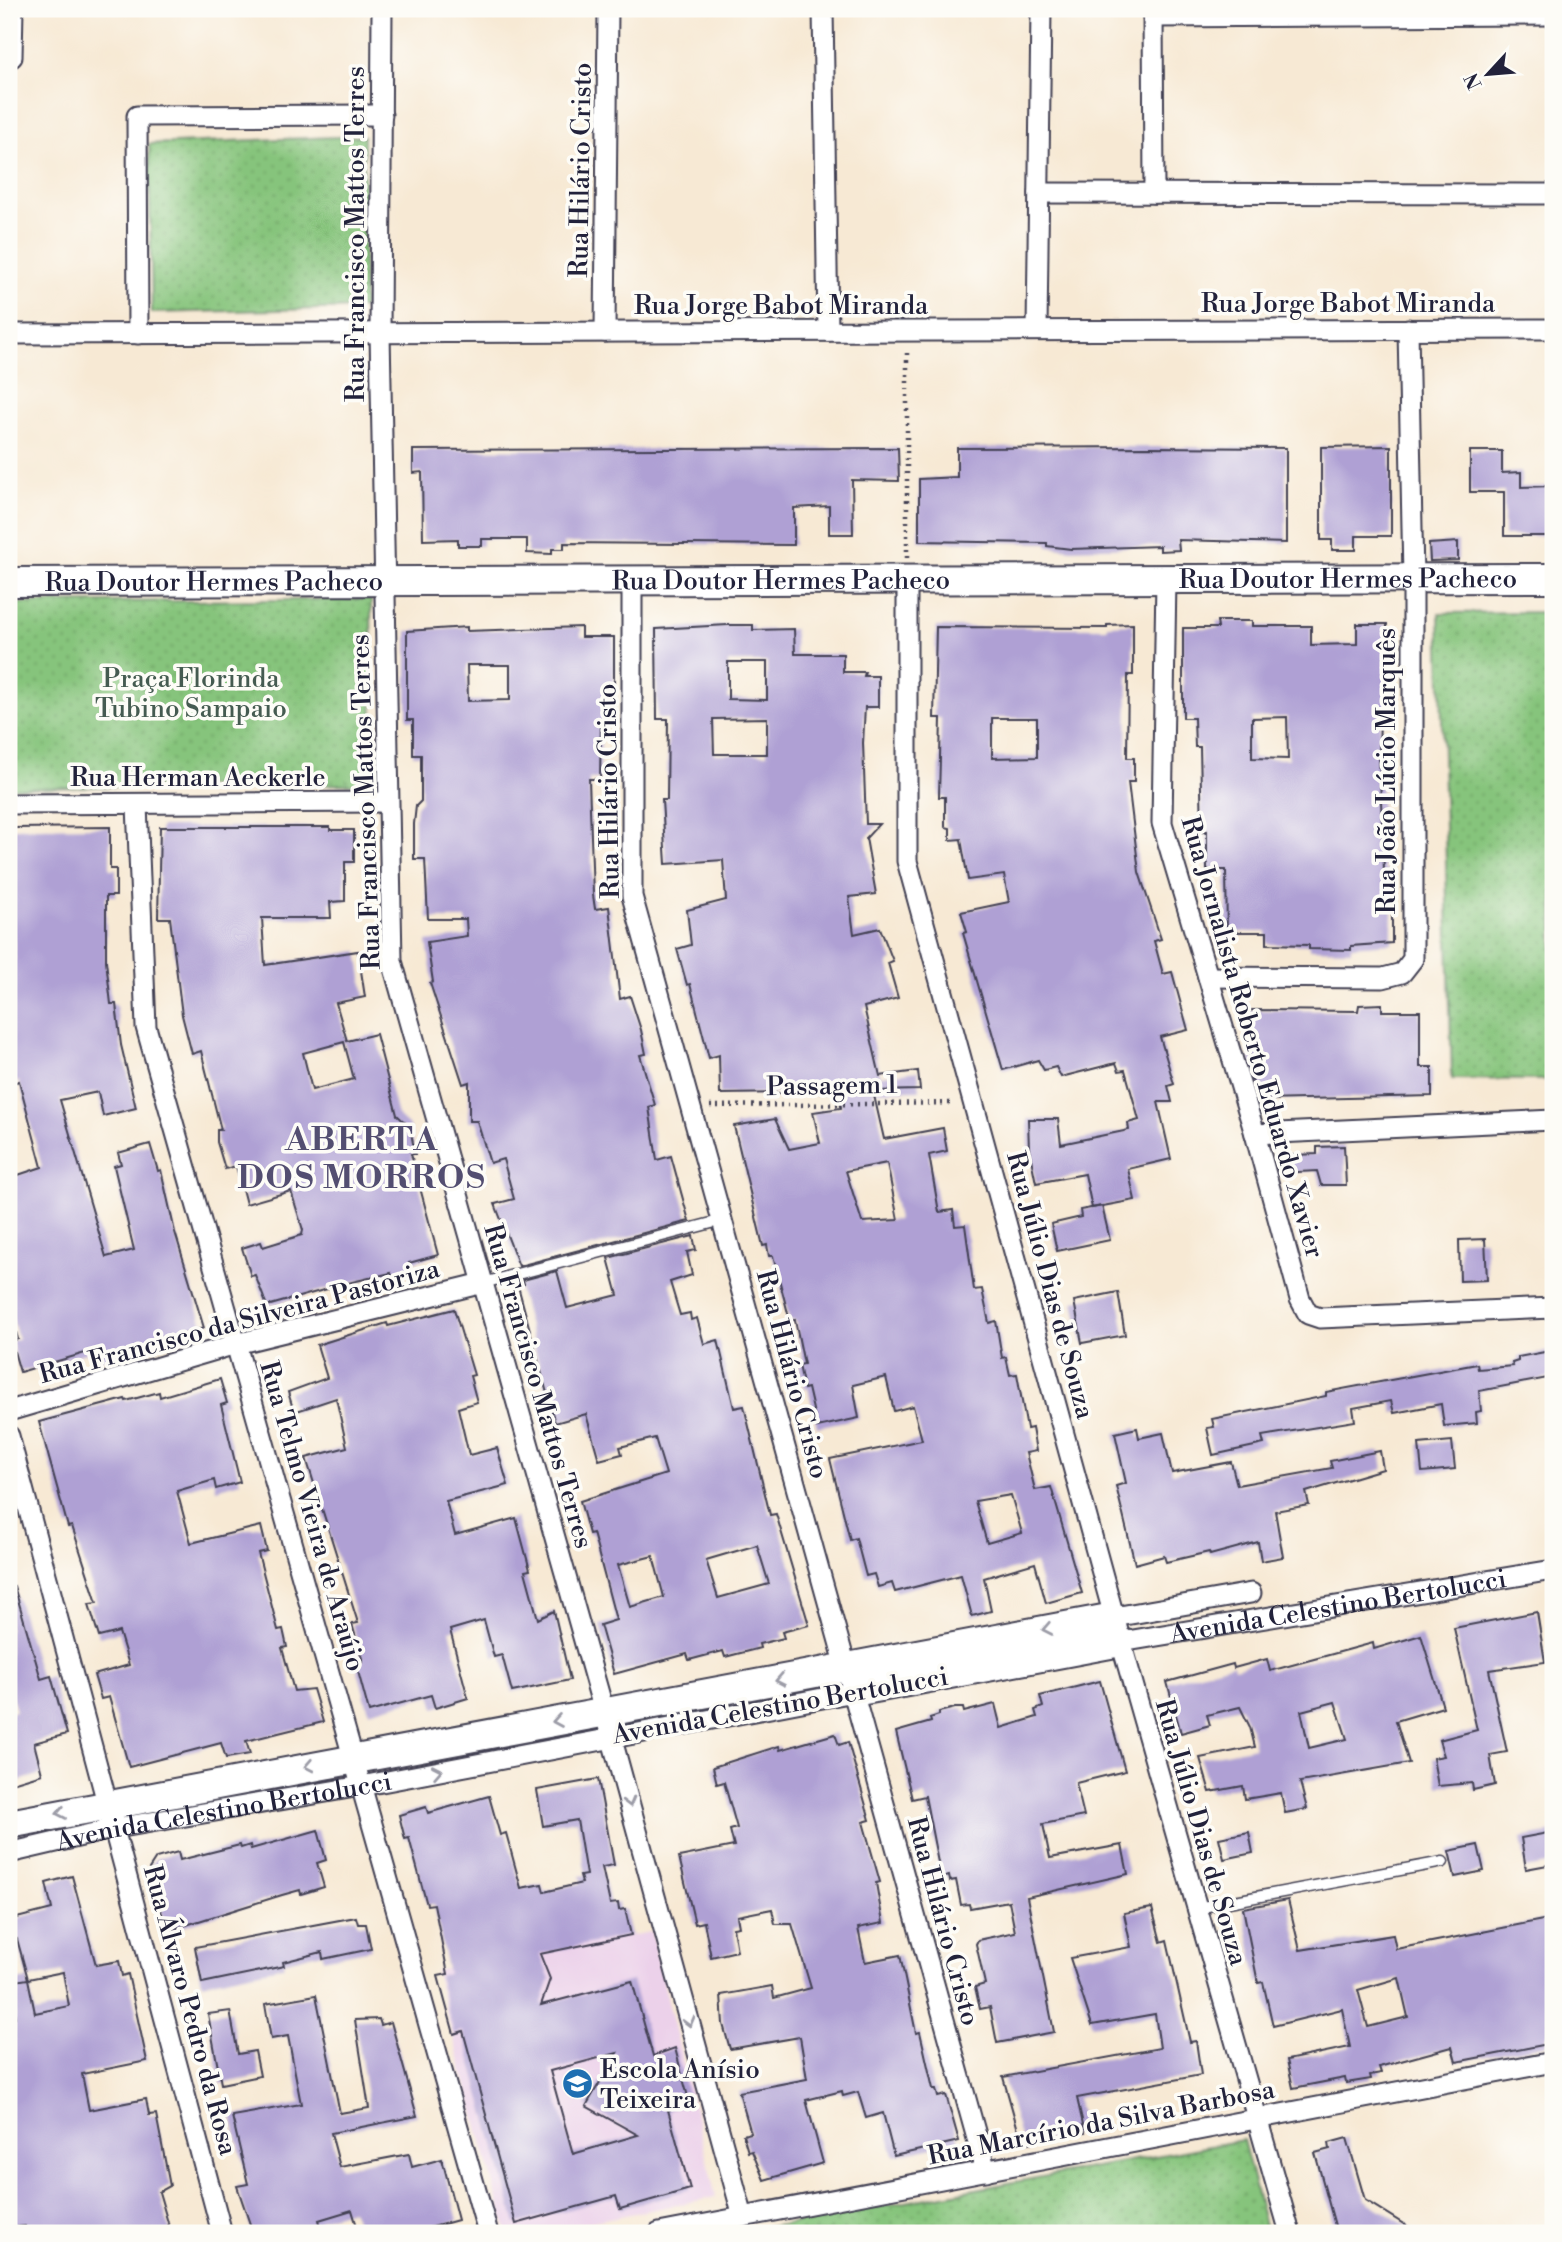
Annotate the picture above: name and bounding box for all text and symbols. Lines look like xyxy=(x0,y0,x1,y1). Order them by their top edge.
north arrow xyxy=(1454,38,1524,108)
street label: Rua Hilário Cristo xyxy=(563,62,599,278)
street label: Rua Francisco Mattos Terres xyxy=(340,66,372,402)
text: N xyxy=(1460,69,1488,93)
street label: Rua Jorge Babot Miranda xyxy=(1201,288,1496,320)
street label: Rua Jorge Babot Miranda xyxy=(634,290,929,322)
street label: Rua Doutor Hermes Pacheco xyxy=(1179,563,1517,596)
street label: Rua Doutor Hermes Pacheco xyxy=(612,565,950,597)
street label: Rua Doutor Hermes Pacheco xyxy=(45,566,383,599)
street label: Rua João Lúcio Marquês xyxy=(1371,628,1403,914)
street label: Rua Francisco Mattos Terres xyxy=(344,633,388,970)
park label: Praça Florinda Tubino Sampaio xyxy=(95,663,287,725)
street label: Rua Hilário Cristo xyxy=(591,683,627,899)
street label: Rua Herman Aeckerle xyxy=(70,762,326,794)
street label: Rua Jornalista Roberto Eduardo Xavier xyxy=(1174,813,1331,1262)
street label: Passagem 1 xyxy=(766,1069,898,1103)
district label: ABERTA DOS MORROS xyxy=(237,1120,487,1199)
street label: Rua Júlio Dias de Souza xyxy=(999,1148,1101,1423)
street label: Rua Francisco Mattos Terres xyxy=(476,1220,600,1552)
street label: Rua Francisco da Silveira Pastoriza xyxy=(36,1253,444,1391)
street label: Rua Hilário Cristo xyxy=(749,1266,835,1482)
street label: Rua Telmo Vieira de Araújo xyxy=(252,1357,372,1675)
street label: Avenida Celestino Bertolucci xyxy=(1166,1563,1509,1651)
one-way arrow xyxy=(1041,1621,1053,1636)
street label: Avenida Celestino Bertolucci xyxy=(609,1661,951,1751)
one-way arrow xyxy=(774,1672,786,1687)
street label: Rua Júlio Dias de Souza xyxy=(1148,1695,1255,1970)
one-way arrow xyxy=(551,1713,562,1728)
one-way arrow xyxy=(303,1758,314,1773)
one-way arrow xyxy=(431,1764,443,1779)
street label: Avenida Celestino Bertolucci xyxy=(52,1765,395,1859)
one-way arrow xyxy=(621,1796,635,1808)
one-way arrow xyxy=(55,1805,67,1820)
street label: Rua Hilário Cristo xyxy=(900,1813,986,2029)
street label: Rua Álvaro Pedro da Rosa xyxy=(136,1861,246,2160)
one-way arrow xyxy=(681,2015,695,2027)
place label: Escola Anísio Teixeira xyxy=(600,2054,760,2116)
school or university icon: Escola Anísio Teixeira xyxy=(560,2067,594,2101)
street label: Rua Marcírio da Silva Barbosa xyxy=(925,2073,1278,2172)

